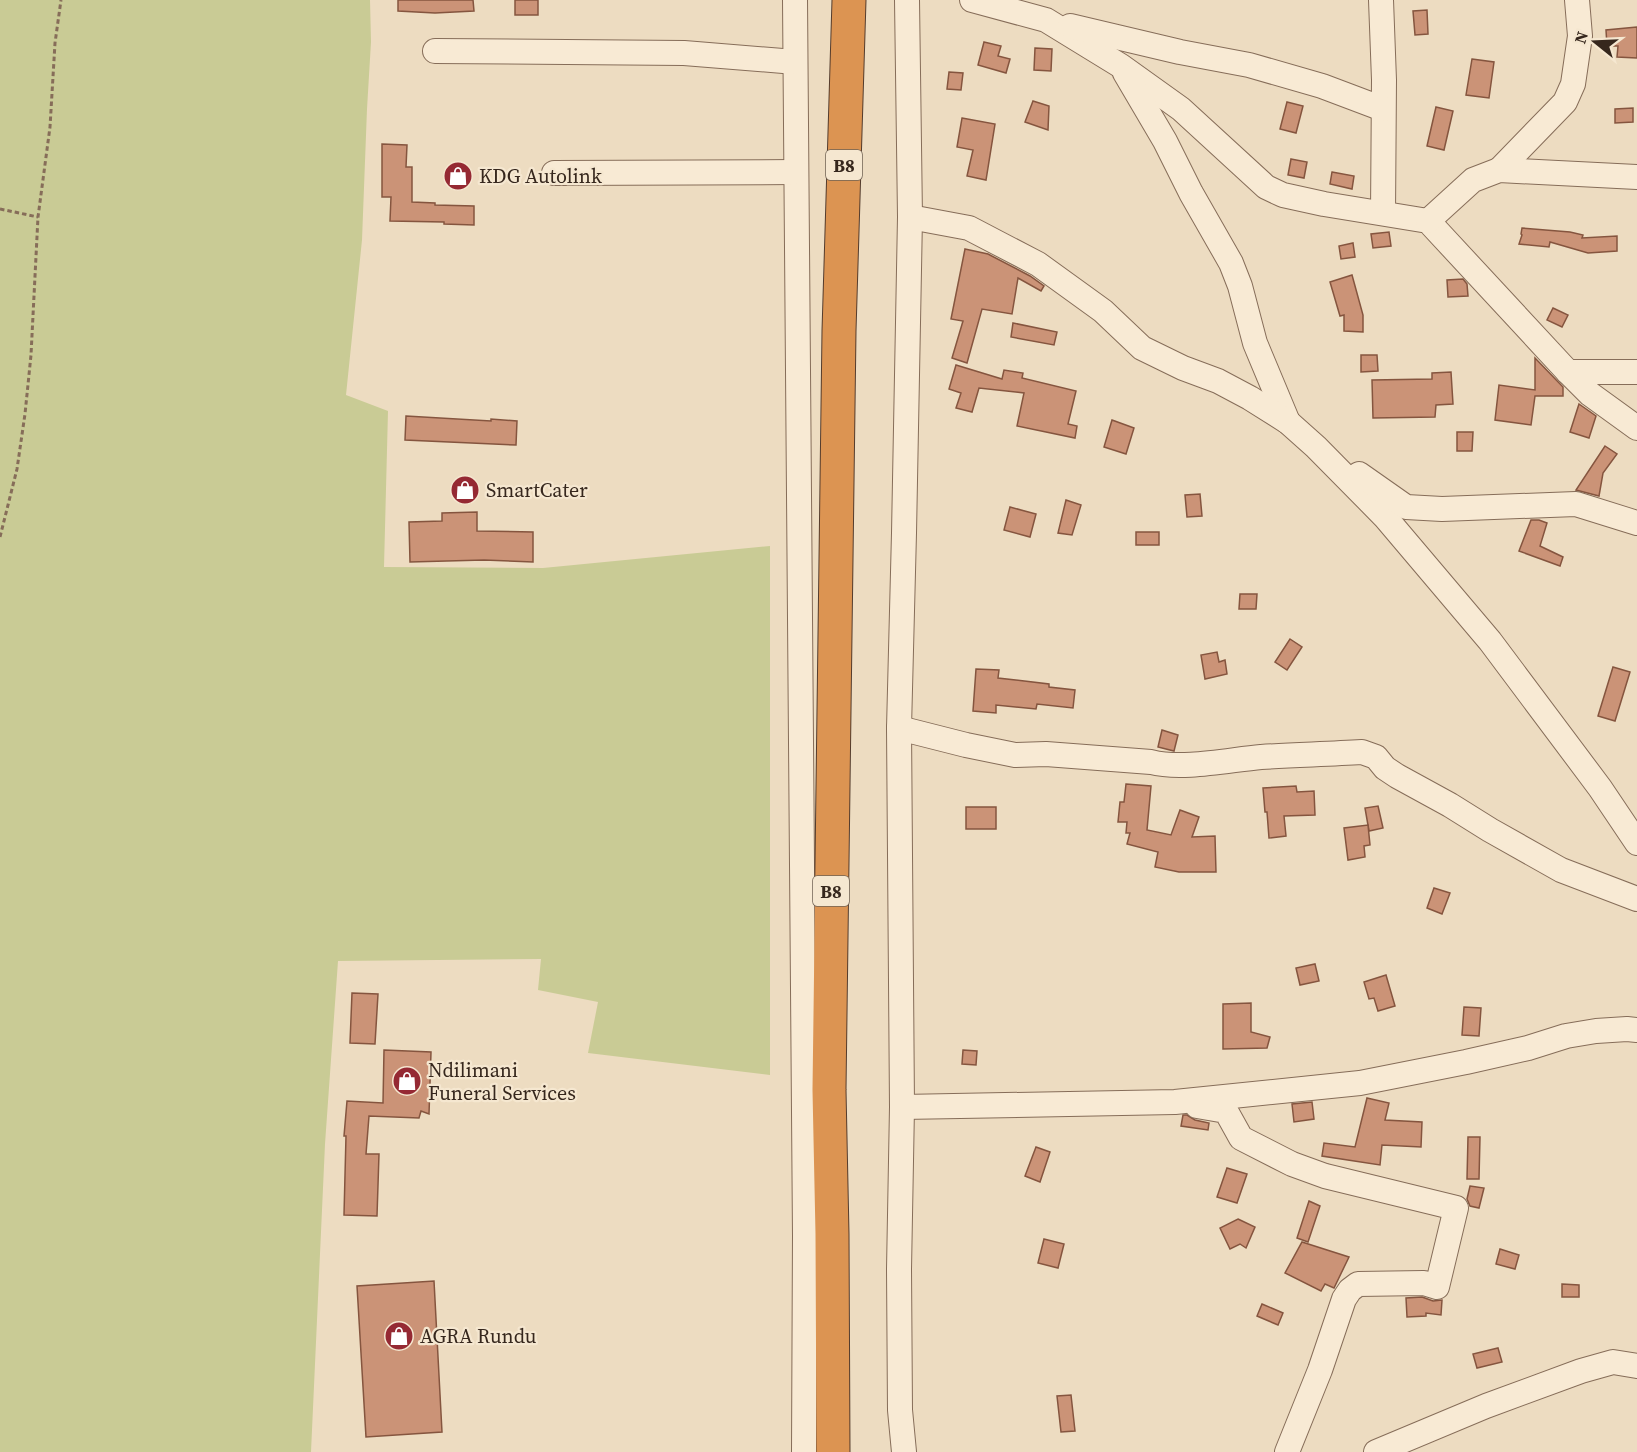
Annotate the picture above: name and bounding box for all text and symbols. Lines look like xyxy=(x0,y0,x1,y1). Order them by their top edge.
north arrow xyxy=(1565,12,1625,72)
text: N xyxy=(1568,28,1593,46)
road number: B8 xyxy=(826,150,862,180)
shop icon: KDG Autolink xyxy=(442,160,474,192)
place label: KDG Autolink xyxy=(479,162,602,190)
shop icon: SmartCater xyxy=(449,474,481,506)
place label: SmartCater xyxy=(486,476,588,504)
road number: B8 xyxy=(813,876,849,906)
place label: Ndilimani Funeral Services xyxy=(428,1056,576,1107)
shop icon: Ndilimani Funeral Services xyxy=(391,1065,423,1097)
shop icon: AGRA Rundu xyxy=(383,1320,415,1352)
place label: AGRA Rundu xyxy=(420,1322,536,1350)

